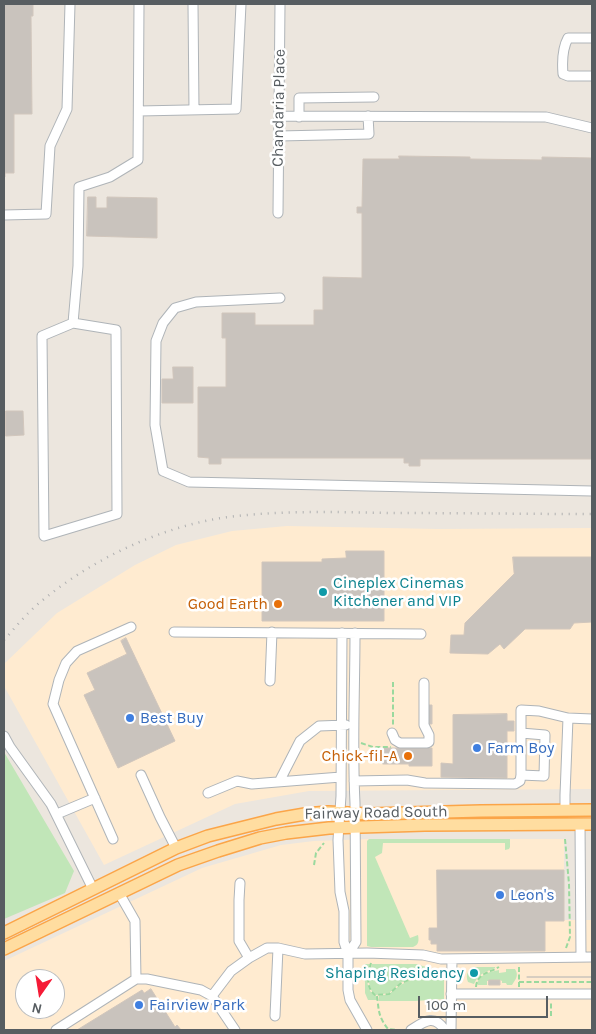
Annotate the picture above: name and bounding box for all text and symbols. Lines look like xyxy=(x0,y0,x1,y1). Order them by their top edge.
street label: Chandaria Place xyxy=(268,49,290,167)
place label: Cineplex Cinemas Kitchener and VIP xyxy=(333,573,464,611)
marker: Cineplex Cinemas Kitchener and VIP xyxy=(317,586,329,598)
place label: Good Earth xyxy=(188,594,268,614)
marker: Good Earth xyxy=(272,598,284,610)
place label: Best Buy xyxy=(140,708,203,728)
marker: Best Buy xyxy=(124,712,136,724)
place label: Farm Boy xyxy=(487,738,554,758)
marker: Farm Boy xyxy=(471,742,483,754)
place label: Chick-fil-A xyxy=(321,746,398,766)
marker: Chick-fil-A xyxy=(402,750,414,762)
street label: Fairway Road South xyxy=(304,802,448,824)
place label: Leon's xyxy=(510,885,555,905)
marker: Leon's xyxy=(494,889,506,901)
place label: Shaping Residency xyxy=(325,963,464,983)
marker: Shaping Residency xyxy=(468,967,480,979)
north arrow xyxy=(15,969,65,1019)
scale bar xyxy=(421,986,551,1018)
place label: Fairview Park xyxy=(149,995,245,1015)
text: 100 m xyxy=(426,996,466,1014)
text: N xyxy=(30,999,44,1018)
marker: Fairview Park xyxy=(133,999,145,1011)

